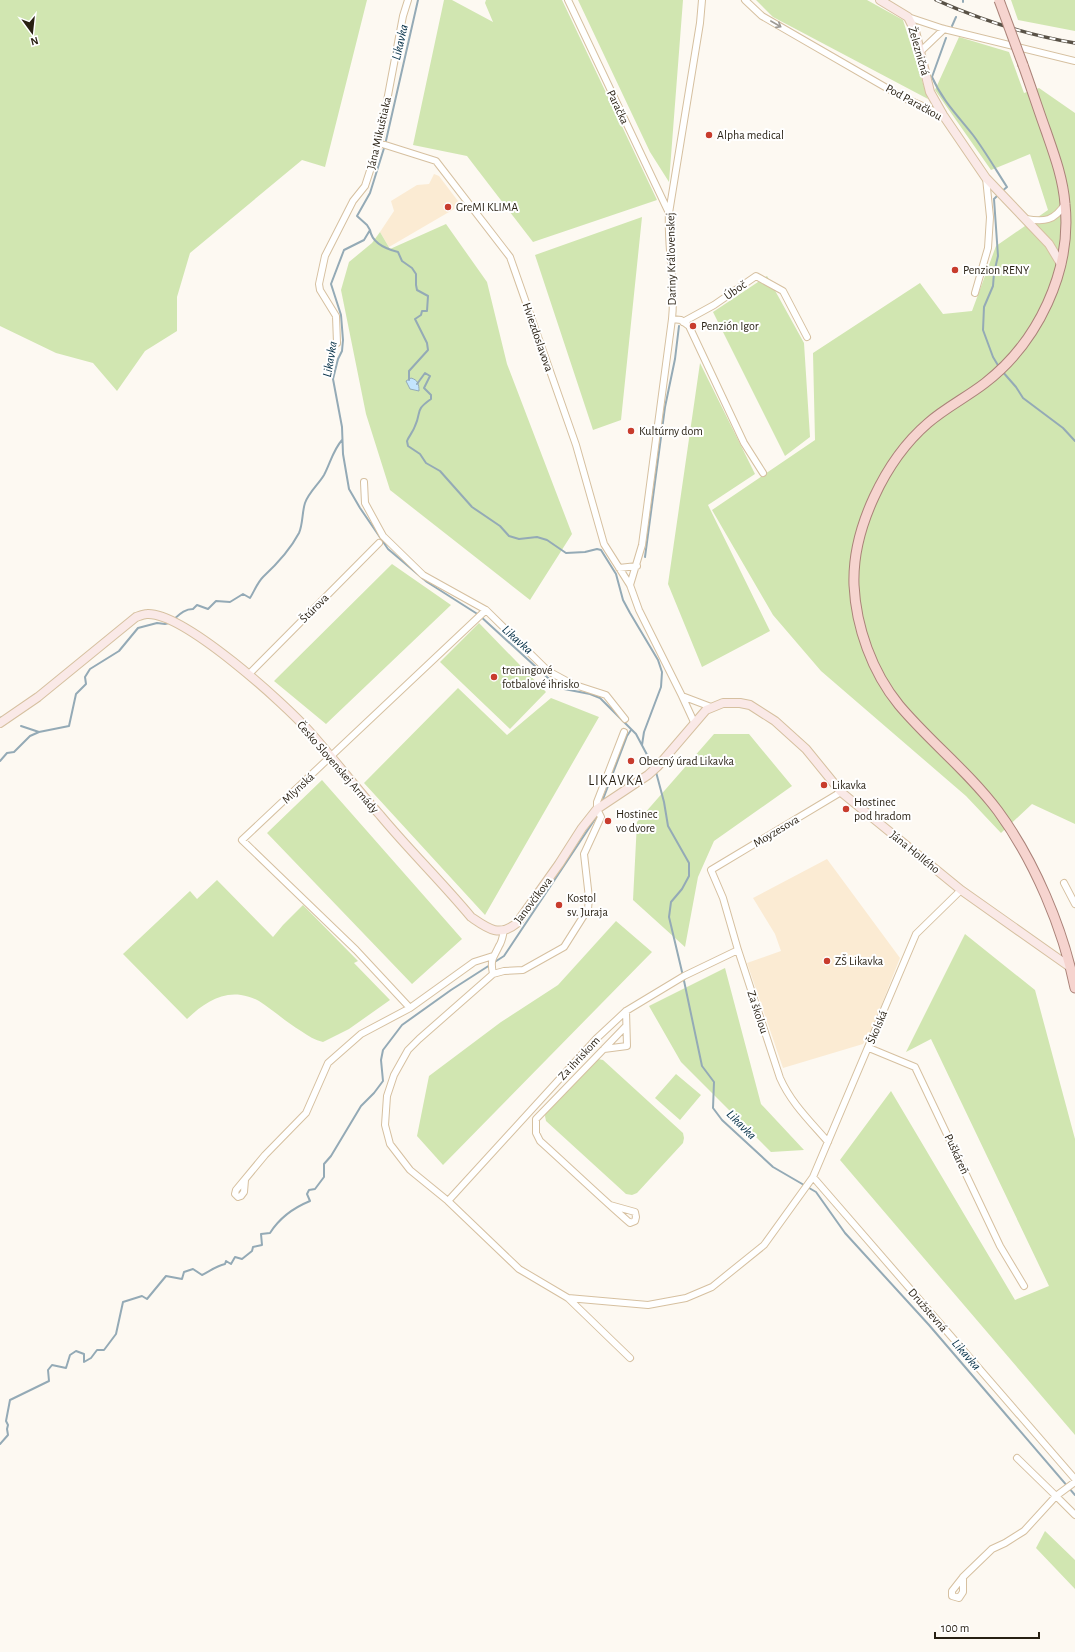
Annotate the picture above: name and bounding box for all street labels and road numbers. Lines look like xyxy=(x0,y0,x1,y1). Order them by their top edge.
street label: Železničná xyxy=(906,25,933,77)
street label: Pod Paračkou xyxy=(884,82,944,122)
street label: Paračka xyxy=(605,88,631,126)
street label: Jána Mikuštiaka xyxy=(365,95,393,170)
street label: Dariny Kráľovenskej xyxy=(664,212,679,306)
street label: Úboč xyxy=(721,277,749,302)
street label: Hviezdoslavova xyxy=(521,301,556,373)
street label: Štúrova xyxy=(296,590,331,625)
street label: Česko Slovenskej Armády xyxy=(294,718,382,816)
street label: Mlynská xyxy=(280,770,317,806)
street label: Moyzesova xyxy=(751,812,802,850)
street label: Jána Hollého xyxy=(888,828,942,876)
street label: Janovčíkova xyxy=(512,874,555,925)
street label: Za školou xyxy=(745,989,771,1035)
street label: Školská xyxy=(864,1008,890,1045)
street label: Za ihriskom xyxy=(556,1034,602,1082)
street label: Puškáreň xyxy=(942,1132,972,1176)
street label: Družstevná xyxy=(906,1286,950,1334)

